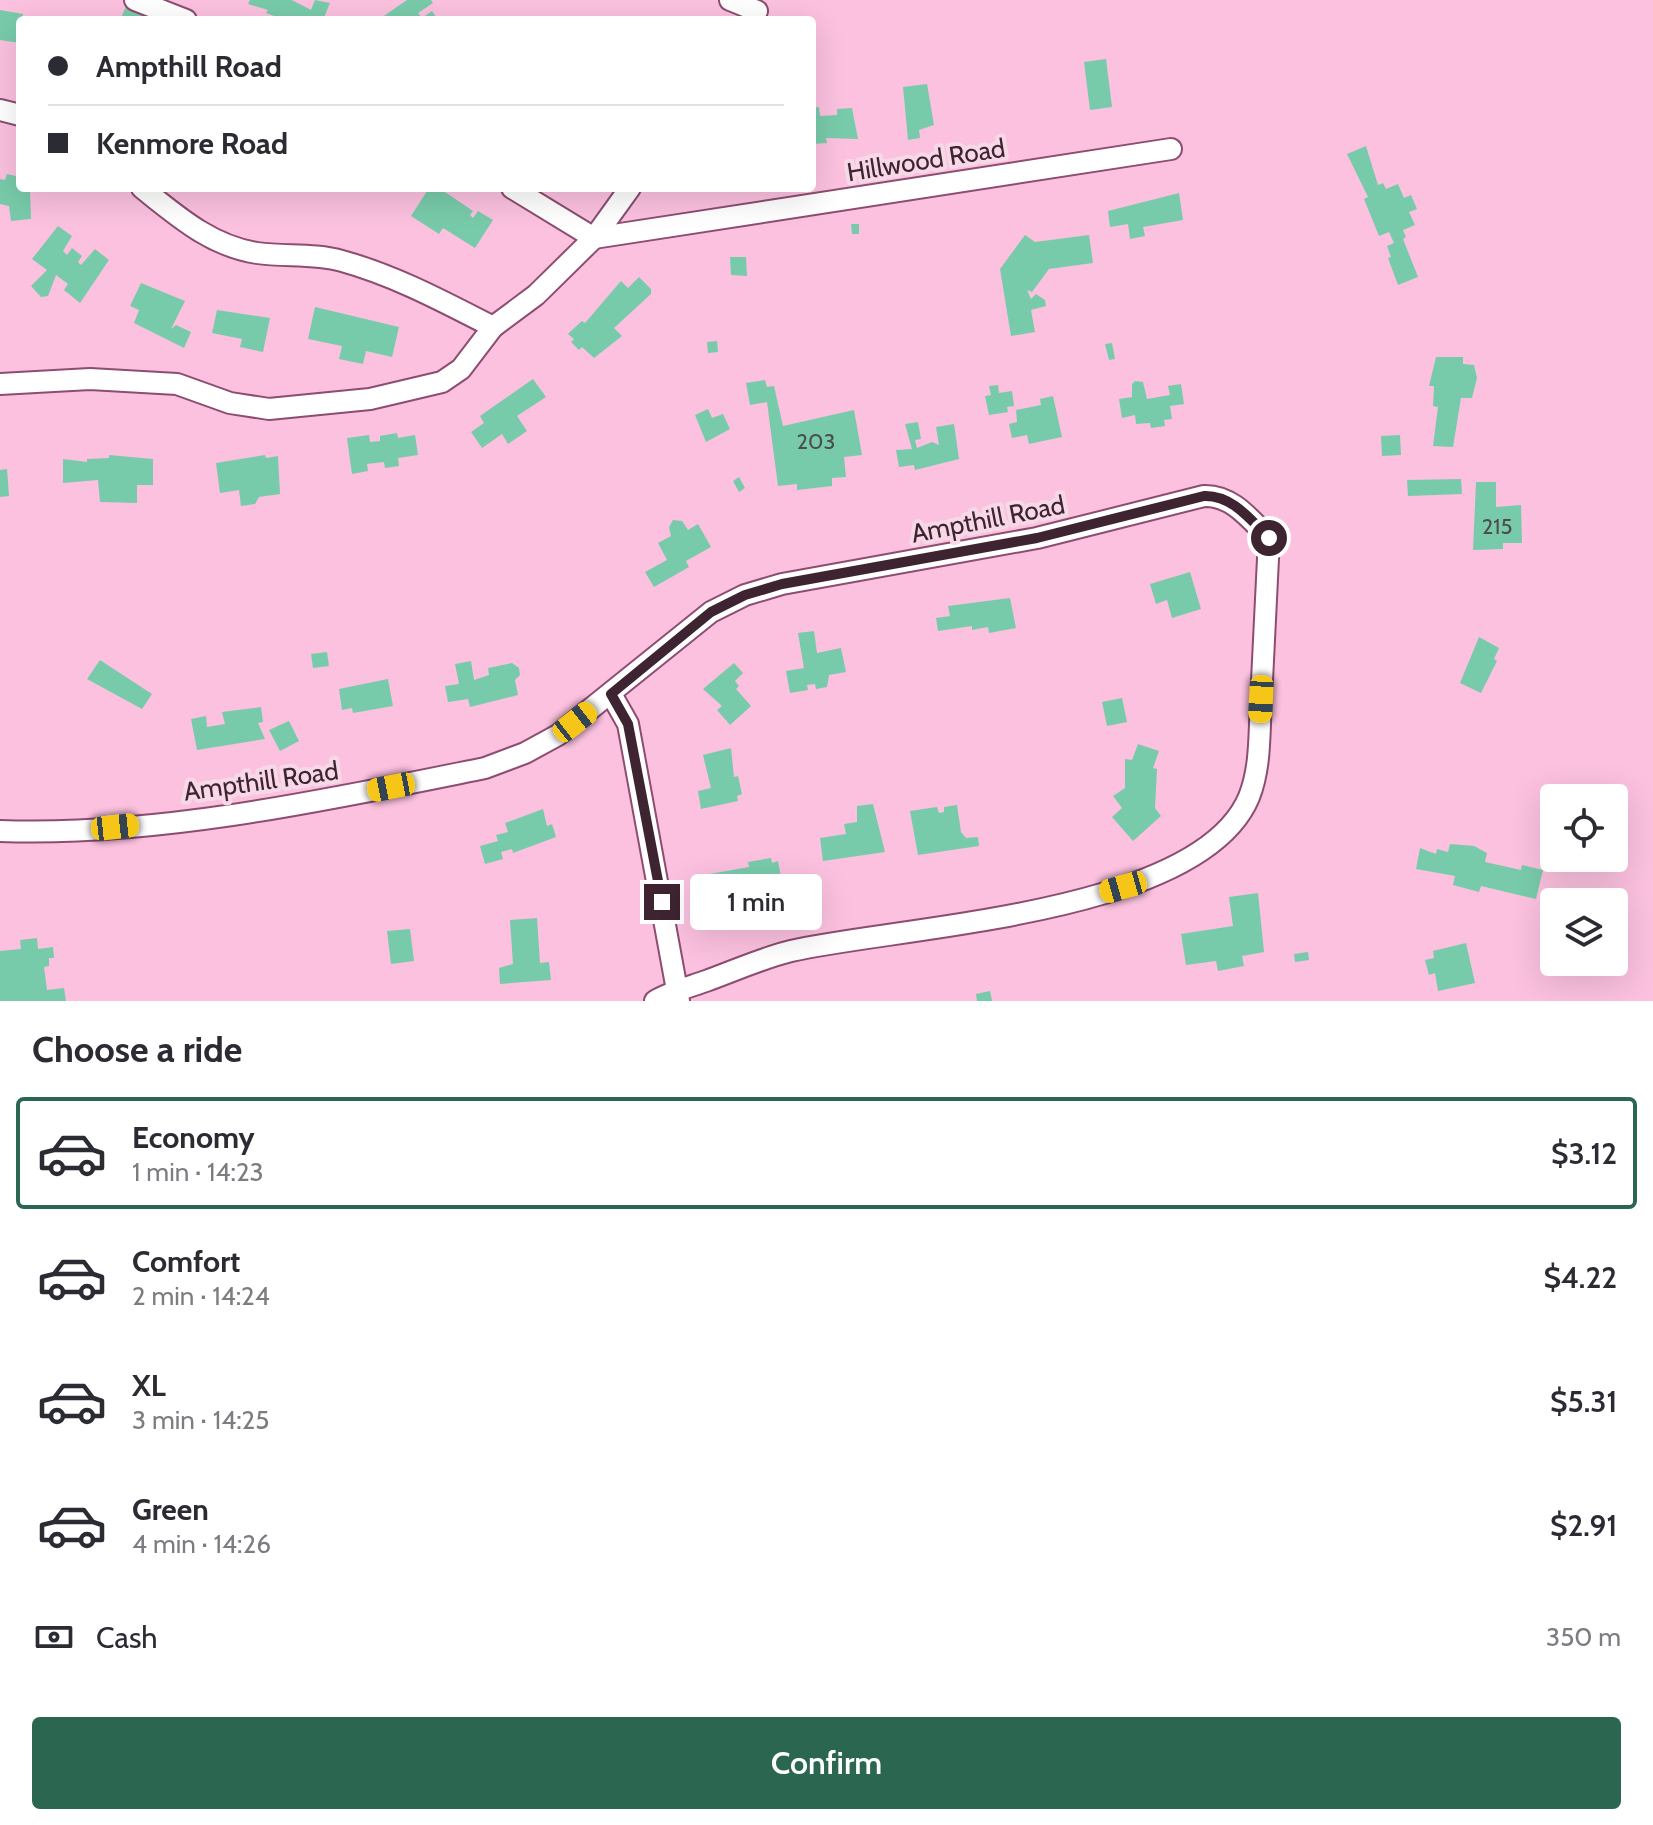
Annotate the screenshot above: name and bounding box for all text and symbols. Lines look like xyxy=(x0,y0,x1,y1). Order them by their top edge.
text: Ampthill Road xyxy=(96,48,282,85)
text: Kenmore Road xyxy=(96,125,288,162)
street label: Hillwood Road xyxy=(845,132,1007,188)
house number: 203 xyxy=(797,428,835,455)
street label: Ampthill Road xyxy=(908,488,1068,550)
house number: 215 xyxy=(1482,513,1512,540)
route start xyxy=(1251,520,1287,556)
car xyxy=(1248,674,1274,724)
car xyxy=(549,698,601,746)
street label: Ampthill Road xyxy=(182,754,340,808)
car xyxy=(365,771,417,803)
map controls xyxy=(1540,784,1628,976)
button: locate xyxy=(1540,784,1628,872)
car xyxy=(90,813,140,841)
car xyxy=(1097,869,1149,905)
callout: 1 min xyxy=(690,874,822,930)
route end xyxy=(644,884,680,920)
text: 1 min xyxy=(727,886,785,918)
button: layers xyxy=(1540,888,1628,976)
text: Choose a ride xyxy=(32,1027,242,1071)
icon: car xyxy=(36,1117,108,1189)
text: Economy xyxy=(132,1119,255,1156)
text: $3.12 xyxy=(1551,1135,1617,1172)
text: 1 min · 14:23 xyxy=(132,1156,264,1188)
icon: car xyxy=(36,1241,108,1313)
text: Comfort xyxy=(132,1243,240,1280)
text: $4.22 xyxy=(1543,1259,1617,1296)
text: 2 min · 14:24 xyxy=(132,1280,270,1312)
icon: car xyxy=(36,1365,108,1437)
text: XL xyxy=(132,1367,166,1404)
text: $5.31 xyxy=(1550,1383,1617,1420)
text: 3 min · 14:25 xyxy=(132,1404,269,1436)
icon: car xyxy=(36,1489,108,1561)
text: Green xyxy=(132,1491,209,1528)
text: $2.91 xyxy=(1550,1507,1617,1544)
text: 4 min · 14:26 xyxy=(132,1528,271,1560)
icon: cash xyxy=(32,1615,76,1659)
text: Cash xyxy=(96,1619,158,1656)
text: 350 m xyxy=(1546,1621,1621,1653)
button: Confirm xyxy=(32,1717,1621,1809)

